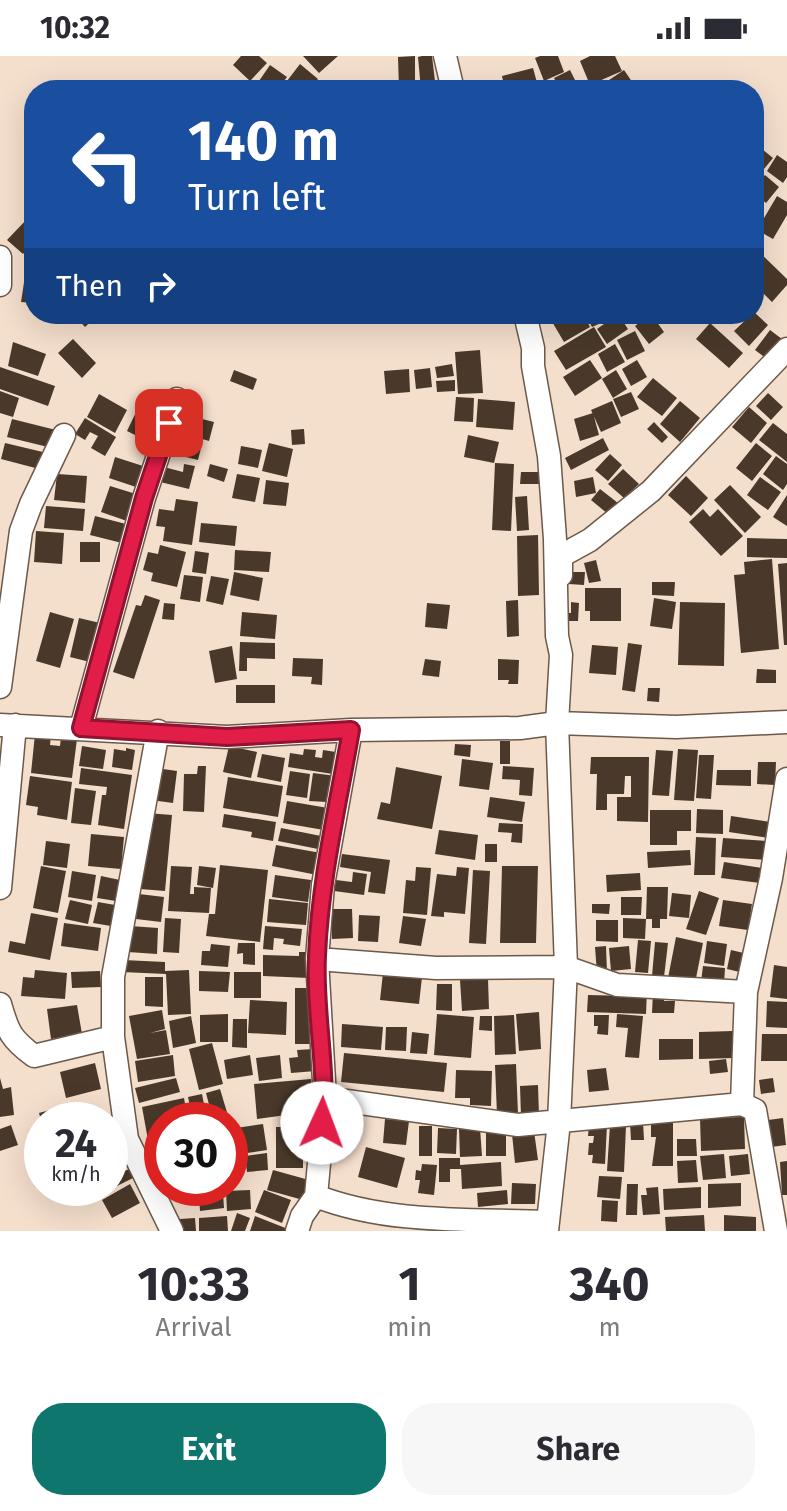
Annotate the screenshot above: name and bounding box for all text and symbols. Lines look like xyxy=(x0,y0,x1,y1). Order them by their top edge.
text: 10:32 xyxy=(40,10,110,46)
text: 140 m xyxy=(188,108,339,175)
icon: left xyxy=(56,112,160,216)
text: Turn left xyxy=(188,176,326,220)
icon: right xyxy=(139,264,183,308)
text: Then xyxy=(56,268,123,304)
pin xyxy=(135,389,203,457)
icon: arrive xyxy=(147,401,191,445)
position arrow xyxy=(280,1081,364,1165)
speed limit sign: 30 xyxy=(144,1102,248,1206)
text: 24 xyxy=(55,1120,97,1168)
text: km/h xyxy=(51,1162,101,1186)
text: 10:33 xyxy=(137,1255,250,1313)
text: 1 xyxy=(399,1255,421,1313)
text: 340 xyxy=(570,1255,650,1313)
text: Arrival xyxy=(156,1312,232,1343)
text: min xyxy=(387,1312,432,1343)
text: m xyxy=(598,1312,621,1343)
button: Exit xyxy=(32,1403,386,1495)
button: Share xyxy=(402,1403,755,1495)

